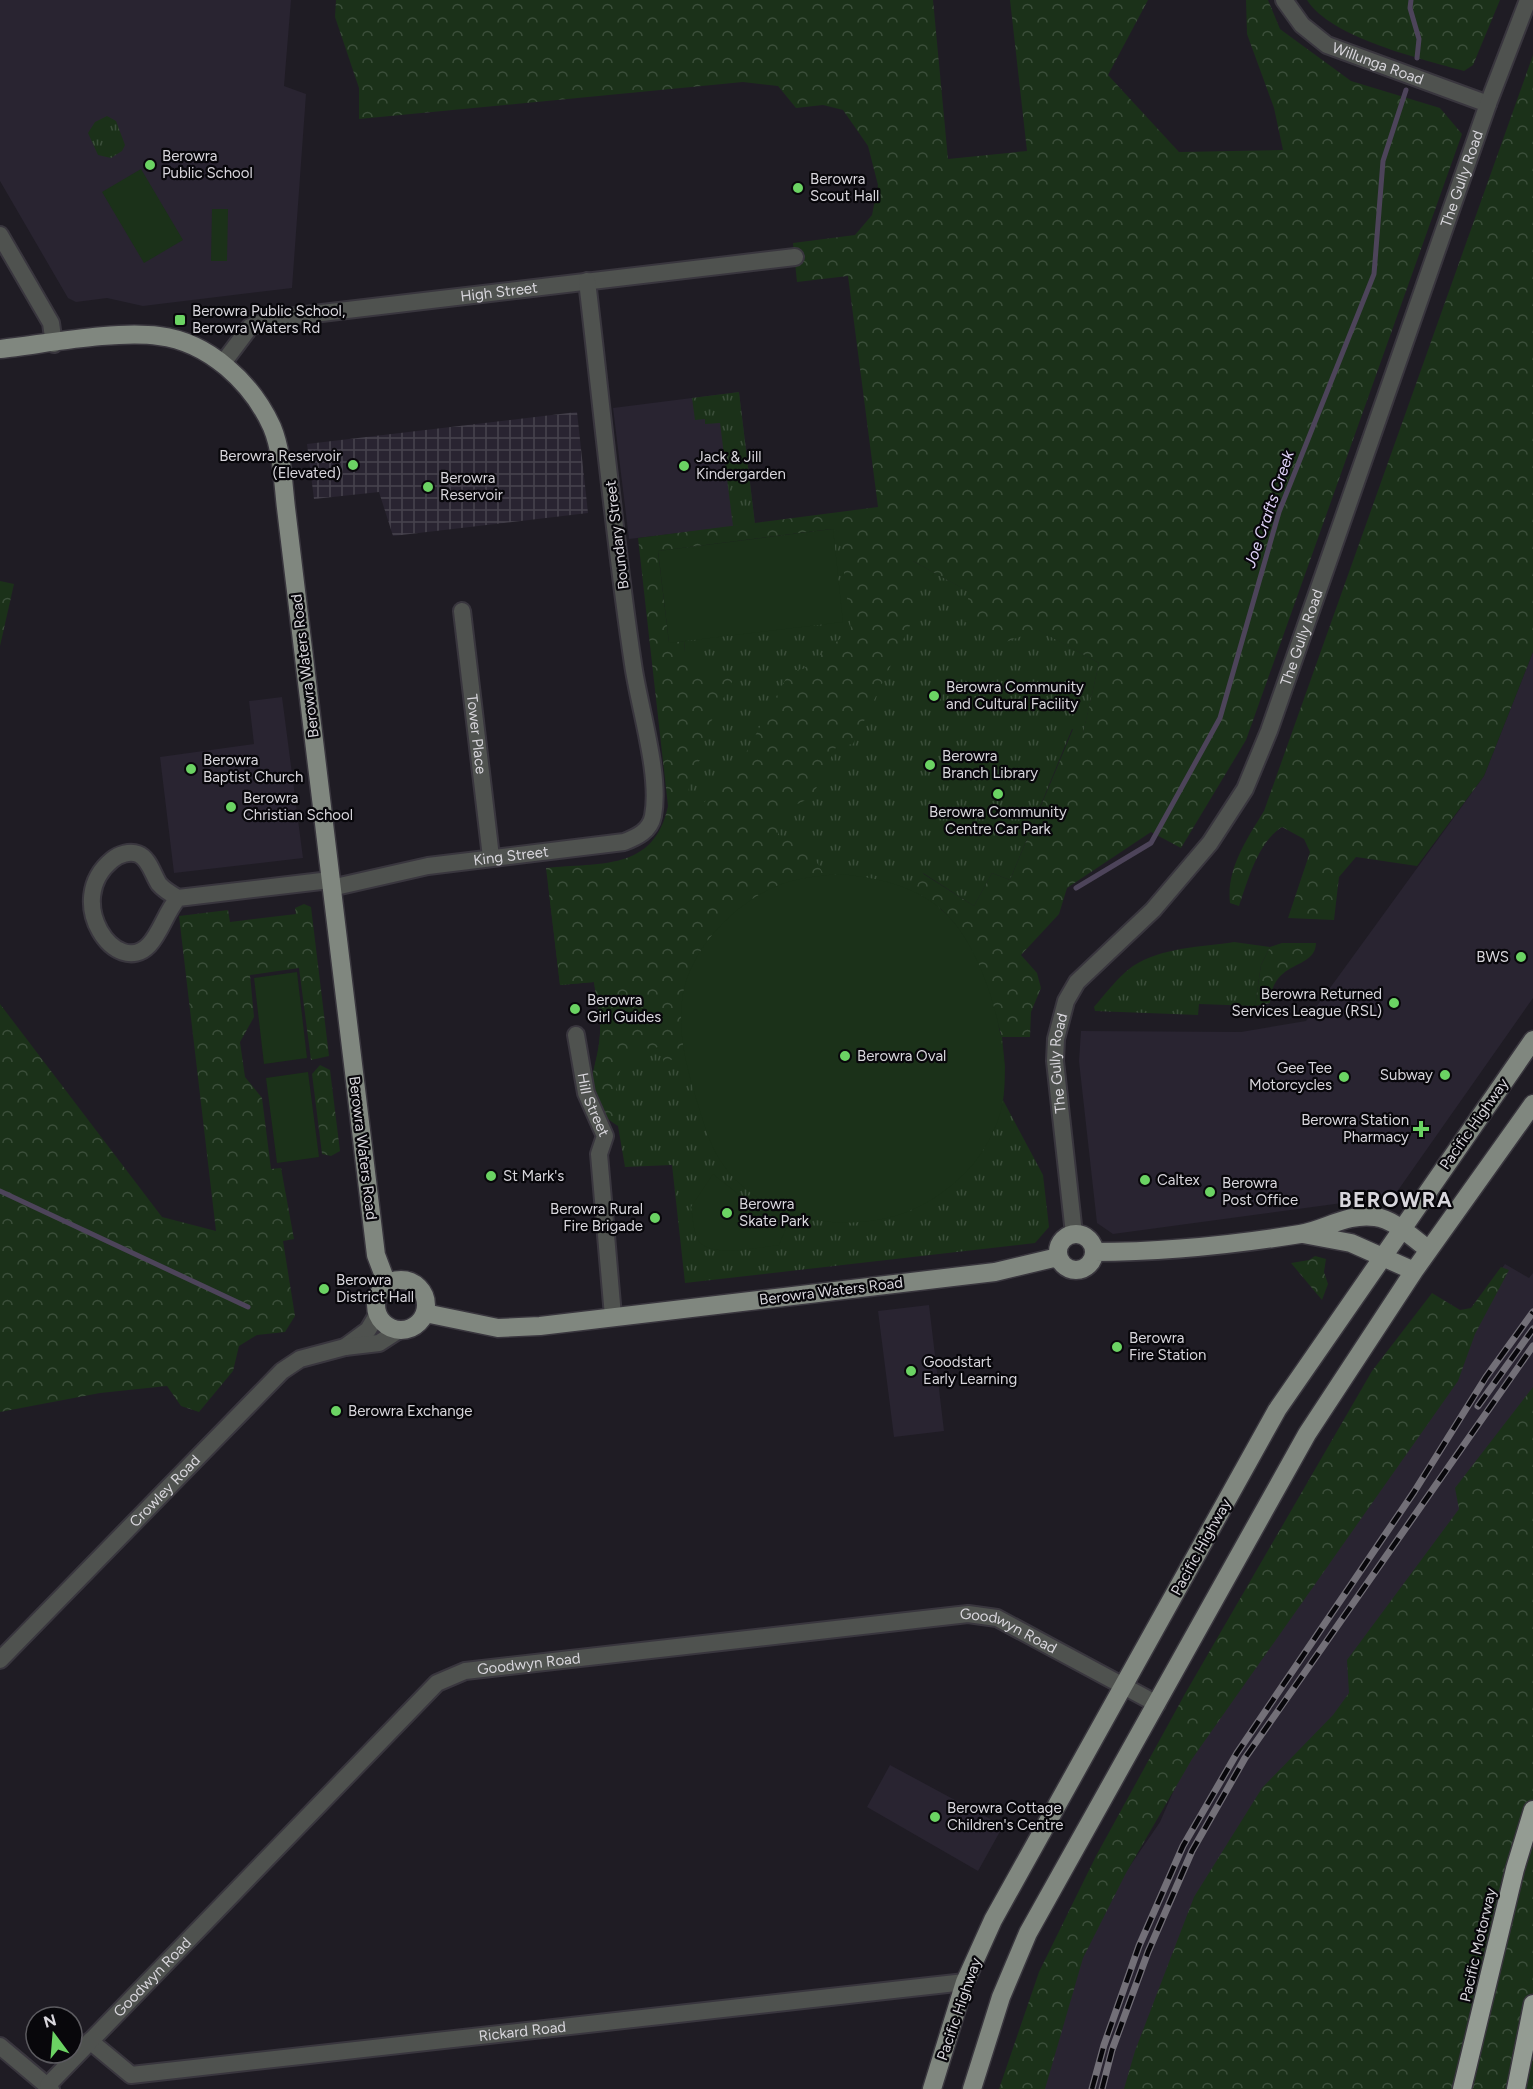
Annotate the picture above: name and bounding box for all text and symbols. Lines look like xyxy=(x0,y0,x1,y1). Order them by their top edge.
street label: Willunga Road xyxy=(1330,39,1426,89)
street label: The Gully Road xyxy=(1437,128,1487,230)
place label: Berowra Public School xyxy=(162,147,253,182)
marker: Berowra Public School xyxy=(143,158,157,172)
place label: Berowra Scout Hall xyxy=(810,170,879,205)
marker: Berowra Scout Hall xyxy=(791,181,805,195)
street label: High Street xyxy=(459,278,539,306)
place label: Berowra Public School, Berowra Waters Rd xyxy=(192,302,345,337)
marker: Berowra Public School, Berowra Waters Rd xyxy=(173,313,187,327)
place label: Berowra Reservoir (Elevated) xyxy=(219,447,341,482)
water label: Joe Crafts Creek xyxy=(1240,447,1298,571)
place label: Jack & Jill Kindergarden xyxy=(696,448,786,483)
marker: Berowra Reservoir (Elevated) xyxy=(346,458,360,472)
marker: Jack & Jill Kindergarden xyxy=(677,459,691,473)
place label: Berowra Reservoir xyxy=(440,469,503,504)
street label: Boundary Street xyxy=(601,479,633,591)
marker: Berowra Reservoir xyxy=(421,480,435,494)
street label: The Gully Road xyxy=(1276,587,1327,688)
street label: Berowra Waters Road xyxy=(287,593,323,739)
place label: Berowra Community and Cultural Facility xyxy=(946,678,1084,713)
marker: Berowra Community and Cultural Facility xyxy=(927,689,941,703)
street label: Tower Place xyxy=(463,693,490,775)
place label: Berowra Branch Library xyxy=(942,747,1038,782)
place label: Berowra Baptist Church xyxy=(203,751,303,786)
marker: Berowra Branch Library xyxy=(923,758,937,772)
marker: Berowra Baptist Church xyxy=(184,762,198,776)
marker: Berowra Community Centre Car Park xyxy=(991,787,1005,801)
place label: Berowra Christian School xyxy=(243,789,353,824)
marker: Berowra Christian School xyxy=(224,800,238,814)
place label: Berowra Community Centre Car Park xyxy=(929,803,1067,838)
street label: King Street xyxy=(472,842,550,869)
place label: BWS xyxy=(1476,948,1509,966)
marker: BWS xyxy=(1514,950,1528,964)
place label: Berowra Returned Services League (RSL) xyxy=(1232,985,1382,1020)
place label: Berowra Girl Guides xyxy=(587,991,661,1026)
marker: Berowra Returned Services League (RSL) xyxy=(1387,996,1401,1010)
marker: Berowra Girl Guides xyxy=(568,1002,582,1016)
street label: The Gully Road xyxy=(1046,1011,1071,1114)
place label: Berowra Oval xyxy=(857,1047,946,1065)
marker: Berowra Oval xyxy=(838,1049,852,1063)
place label: Gee Tee Motorcycles xyxy=(1249,1059,1332,1094)
place label: Subway xyxy=(1380,1066,1433,1084)
marker: Subway xyxy=(1438,1068,1452,1082)
marker: Gee Tee Motorcycles xyxy=(1337,1070,1351,1084)
street label: Hill Street xyxy=(574,1071,613,1140)
street label: Berowra Waters Road xyxy=(345,1075,381,1221)
street label: Pacific Highway xyxy=(1436,1075,1512,1173)
place label: Berowra Station Pharmacy xyxy=(1301,1111,1409,1146)
marker: Berowra Station Pharmacy xyxy=(1414,1122,1428,1136)
place label: St Mark's xyxy=(503,1167,564,1185)
marker: St Mark's xyxy=(484,1169,498,1183)
place label: Caltex xyxy=(1157,1171,1200,1189)
marker: Caltex xyxy=(1138,1173,1152,1187)
place label: Berowra Post Office xyxy=(1222,1174,1298,1209)
marker: Berowra Post Office xyxy=(1203,1185,1217,1199)
district label: BEROWRA xyxy=(1339,1187,1453,1212)
place label: Berowra Skate Park xyxy=(739,1195,810,1230)
place label: Berowra Rural Fire Brigade xyxy=(550,1200,643,1235)
marker: Berowra Skate Park xyxy=(720,1206,734,1220)
marker: Berowra Rural Fire Brigade xyxy=(648,1211,662,1225)
place label: Berowra District Hall xyxy=(336,1271,414,1306)
street label: Berowra Waters Road xyxy=(758,1273,904,1309)
marker: Berowra District Hall xyxy=(317,1282,331,1296)
place label: Berowra Fire Station xyxy=(1129,1329,1206,1364)
marker: Berowra Fire Station xyxy=(1110,1340,1124,1354)
place label: Goodstart Early Learning xyxy=(923,1353,1017,1388)
marker: Goodstart Early Learning xyxy=(904,1364,918,1378)
place label: Berowra Exchange xyxy=(348,1402,473,1420)
marker: Berowra Exchange xyxy=(329,1404,343,1418)
street label: Crowley Road xyxy=(126,1451,204,1531)
street label: Pacific Highway xyxy=(1167,1496,1235,1598)
street label: Goodwyn Road xyxy=(959,1605,1060,1657)
street label: Goodwyn Road xyxy=(476,1649,581,1679)
place label: Berowra Cottage Children's Centre xyxy=(947,1799,1063,1834)
marker: Berowra Cottage Children's Centre xyxy=(928,1810,942,1824)
street label: Pacific Motorway xyxy=(1456,1886,1500,2004)
street label: Goodwyn Road xyxy=(110,1934,195,2021)
street label: Pacific Highway xyxy=(933,1955,985,2063)
north arrow xyxy=(24,2005,84,2065)
text: N xyxy=(41,2010,59,2032)
street label: Rickard Road xyxy=(478,2018,567,2045)

